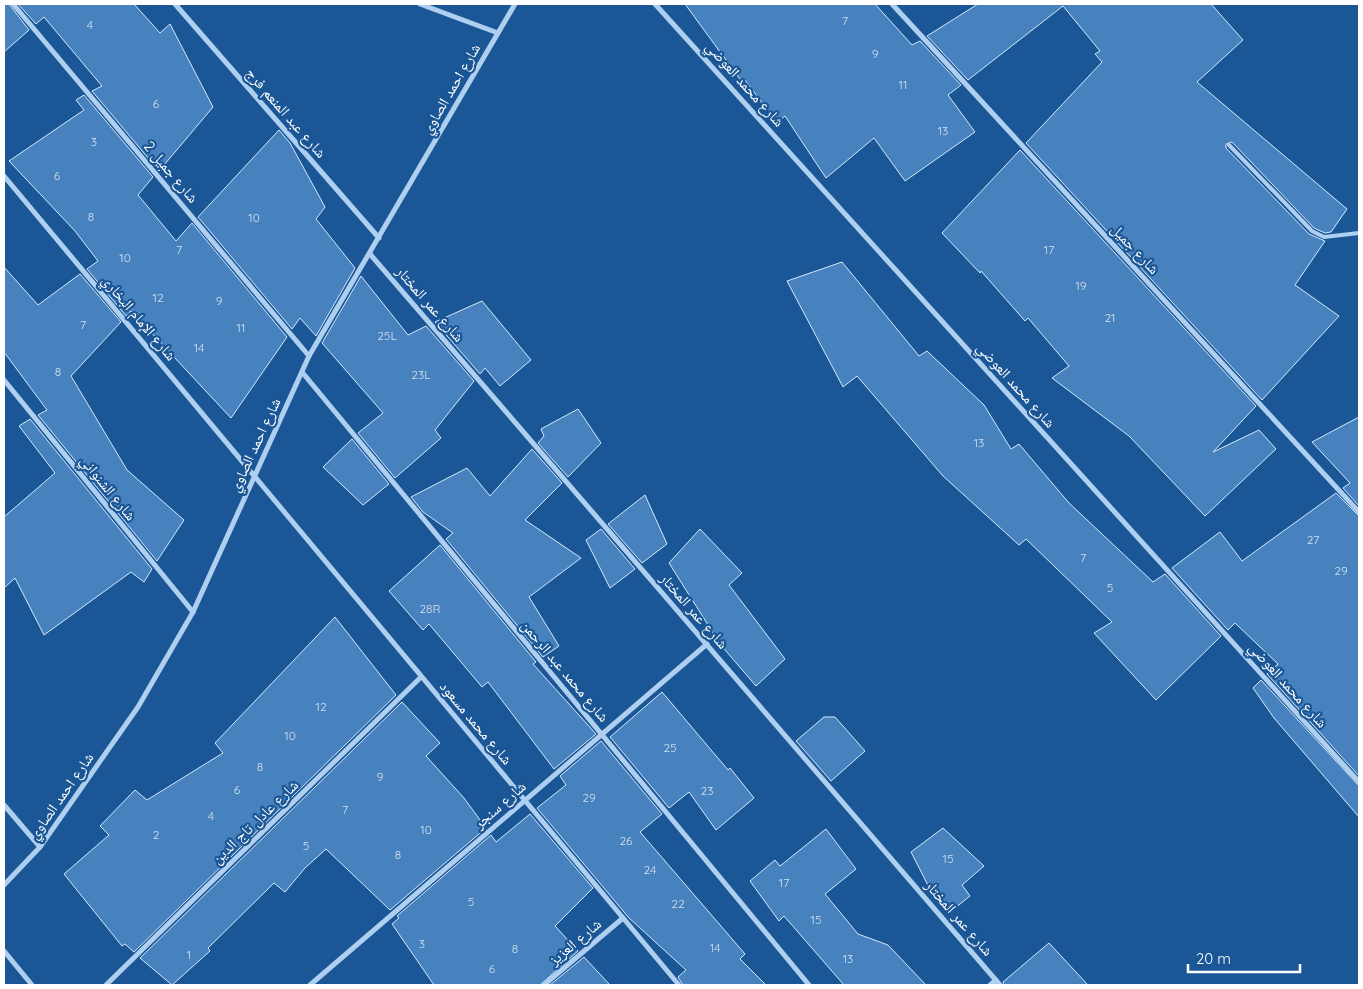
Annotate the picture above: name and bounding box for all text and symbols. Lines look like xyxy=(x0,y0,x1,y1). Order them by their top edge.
house number: 7 xyxy=(842,13,848,28)
house number: 4 xyxy=(87,17,93,32)
street label: شارع محمد العوضي xyxy=(700,37,789,132)
street label: شارع احمد الصاوي xyxy=(417,40,487,139)
house number: 9 xyxy=(872,46,879,61)
street label: شارع عبد المنعم فرج xyxy=(241,64,331,162)
house number: 11 xyxy=(899,77,907,92)
house number: 6 xyxy=(153,96,160,111)
house number: 13 xyxy=(938,123,948,138)
house number: 3 xyxy=(91,134,97,149)
street label: شارع جميل 2 xyxy=(139,137,203,207)
house number: 6 xyxy=(54,168,61,183)
house number: 8 xyxy=(88,209,94,224)
house number: 10 xyxy=(248,210,260,225)
street label: شارع جميل xyxy=(1106,219,1164,279)
house number: 7 xyxy=(176,242,182,257)
house number: 17 xyxy=(1044,242,1054,257)
house number: 10 xyxy=(119,250,131,265)
street label: شارع عمر المختار xyxy=(391,261,469,346)
street label: شارع الإمام البخاري xyxy=(96,271,181,366)
house number: 19 xyxy=(1075,278,1087,293)
house number: 12 xyxy=(152,290,164,305)
house number: 9 xyxy=(216,293,223,308)
house number: 21 xyxy=(1104,310,1116,325)
house number: 7 xyxy=(80,317,86,332)
house number: 11 xyxy=(237,320,245,335)
house number: 25L xyxy=(377,328,397,343)
street label: شارع محمد العوضي xyxy=(971,338,1060,433)
house number: 14 xyxy=(194,340,204,355)
house number: 8 xyxy=(55,364,61,379)
house number: 23L xyxy=(411,367,431,382)
street label: شارع احمد الصاوي xyxy=(224,395,287,496)
house number: 13 xyxy=(974,435,984,450)
street label: شارع الشنواني xyxy=(74,451,141,526)
house number: 27 xyxy=(1307,532,1319,547)
house number: 7 xyxy=(1080,550,1086,565)
house number: 29 xyxy=(1334,563,1348,578)
street label: شارع عمر المختار xyxy=(655,568,733,653)
house number: 5 xyxy=(1107,580,1113,595)
house number: 28R xyxy=(419,601,441,616)
street label: شارع محمد عبد الرحمن xyxy=(516,616,614,726)
street label: شارع محمد العوضي xyxy=(1243,638,1332,733)
street label: شارع محمد مسعود xyxy=(435,677,517,769)
house number: 12 xyxy=(315,699,327,714)
house number: 10 xyxy=(284,728,296,743)
house number: 25 xyxy=(663,740,677,755)
street label: شارع احمد الصاوي xyxy=(24,749,100,844)
house number: 8 xyxy=(257,759,263,774)
house number: 9 xyxy=(377,769,384,784)
street label: شارع عادل تاج الدين xyxy=(207,775,303,869)
street label: شارع سنجر xyxy=(469,777,530,834)
house number: 6 xyxy=(234,782,241,797)
house number: 23 xyxy=(701,783,713,798)
house number: 29 xyxy=(582,790,596,805)
house number: 7 xyxy=(342,802,348,817)
house number: 4 xyxy=(208,808,214,823)
house number: 10 xyxy=(420,822,432,837)
house number: 2 xyxy=(153,827,160,842)
house number: 26 xyxy=(619,833,633,848)
house number: 5 xyxy=(303,838,309,853)
house number: 8 xyxy=(395,847,401,862)
house number: 15 xyxy=(943,851,953,866)
house number: 24 xyxy=(644,862,656,877)
house number: 17 xyxy=(779,875,789,890)
street label: شارع عمر المختار xyxy=(920,875,998,960)
house number: 5 xyxy=(468,894,474,909)
house number: 22 xyxy=(671,896,685,911)
house number: 15 xyxy=(811,912,821,927)
street label: شارع العزيز xyxy=(544,914,606,971)
house number: 3 xyxy=(419,936,425,951)
house number: 14 xyxy=(710,940,720,955)
house number: 8 xyxy=(512,941,518,956)
scale bar xyxy=(1188,942,1300,974)
house number: 1 xyxy=(187,947,191,962)
text: 20 m xyxy=(1196,949,1231,968)
house number: 13 xyxy=(843,951,853,966)
house number: 6 xyxy=(489,961,496,976)

